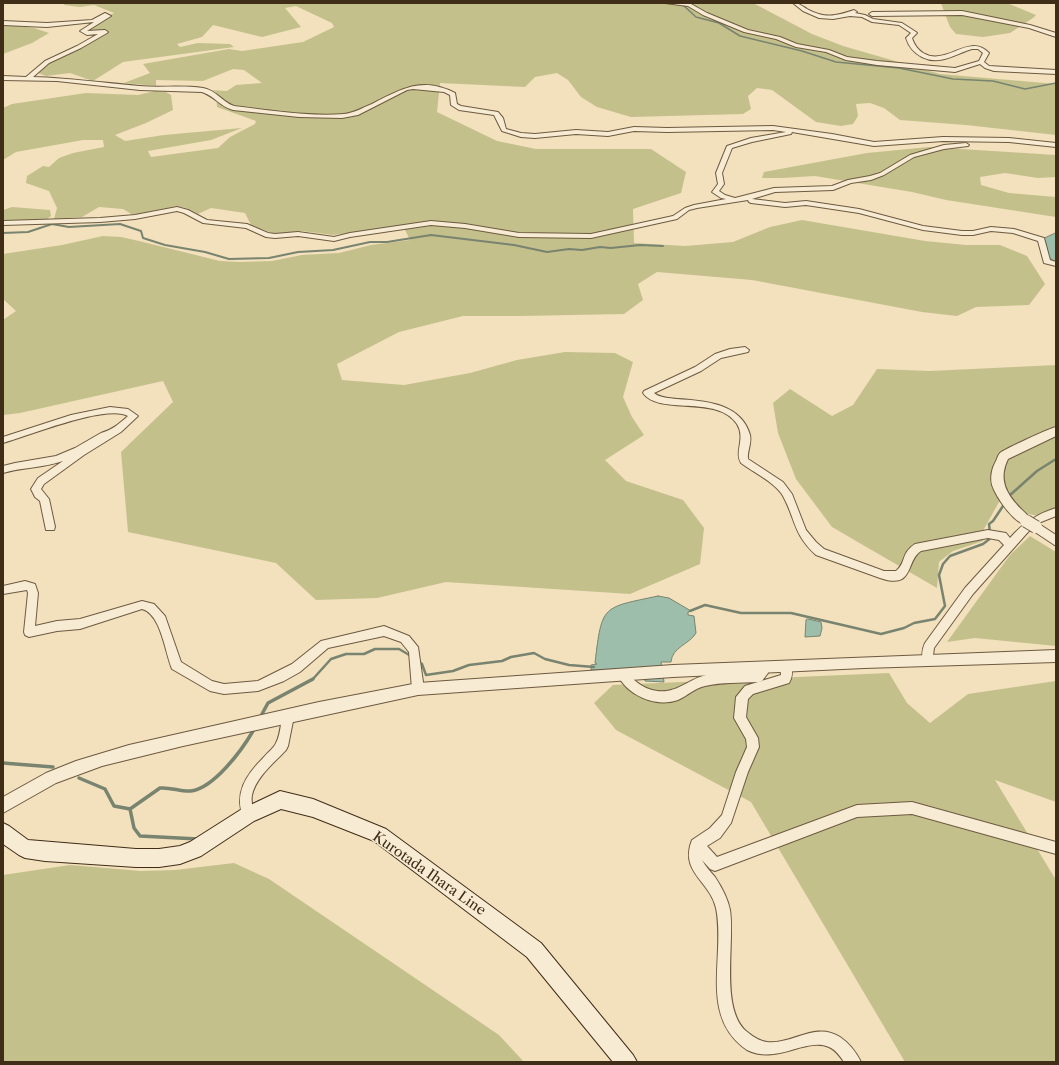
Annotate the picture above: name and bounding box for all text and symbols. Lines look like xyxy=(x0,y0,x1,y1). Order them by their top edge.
street label: Kurotada Ihara Line xyxy=(369,829,489,919)

